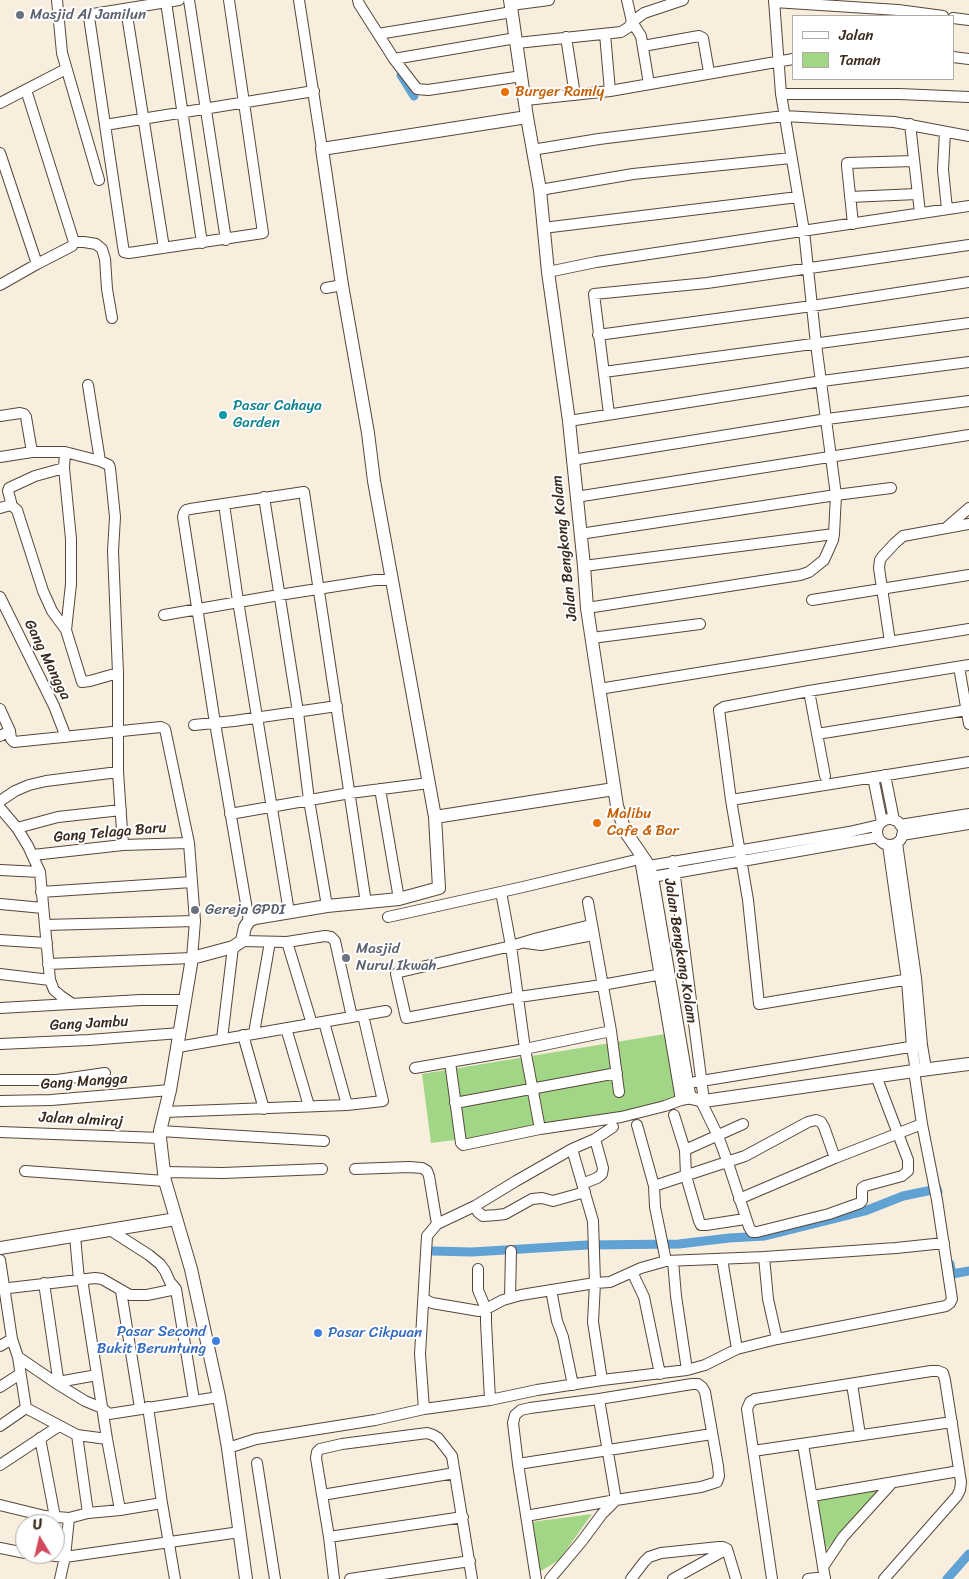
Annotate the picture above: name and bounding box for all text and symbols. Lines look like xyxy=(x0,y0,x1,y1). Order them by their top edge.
place label: Masjid Al Jamilun xyxy=(30,6,146,24)
marker: Masjid Al Jamilun xyxy=(14,9,26,21)
legend xyxy=(792,15,954,80)
text: Jalan xyxy=(839,22,873,48)
text: Taman xyxy=(839,47,881,73)
place label: Burger Ramly xyxy=(515,83,604,101)
marker: Burger Ramly xyxy=(499,86,511,98)
place label: Pasar Cahaya Garden xyxy=(233,397,322,432)
marker: Pasar Cahaya Garden xyxy=(217,409,229,421)
street label: Jalan Bengkong Kolam xyxy=(548,474,582,622)
street label: Gang Mangga xyxy=(20,617,74,703)
place label: Malibu Cafe & Bar xyxy=(607,805,679,840)
marker: Malibu Cafe & Bar xyxy=(591,817,603,829)
street label: Gang Telaga Baru xyxy=(53,819,167,847)
street label: Jalan Bengkong Kolam xyxy=(660,877,700,1025)
place label: Gereja GPDI xyxy=(205,901,285,919)
marker: Gereja GPDI xyxy=(189,904,201,916)
place label: Masjid Nurul Ikwah xyxy=(356,940,436,975)
marker: Masjid Nurul Ikwah xyxy=(340,952,352,964)
street label: Gang Jambu xyxy=(49,1013,129,1035)
street label: Gang Mangga xyxy=(40,1070,128,1094)
street label: Jalan almiraj xyxy=(38,1109,124,1131)
place label: Pasar Second Bukit Beruntung xyxy=(97,1323,206,1358)
place label: Pasar Cikpuan xyxy=(328,1324,422,1342)
marker: Pasar Cikpuan xyxy=(312,1327,324,1339)
marker: Pasar Second Bukit Beruntung xyxy=(210,1335,222,1347)
text: U xyxy=(31,1512,44,1538)
north arrow xyxy=(15,1514,65,1564)

